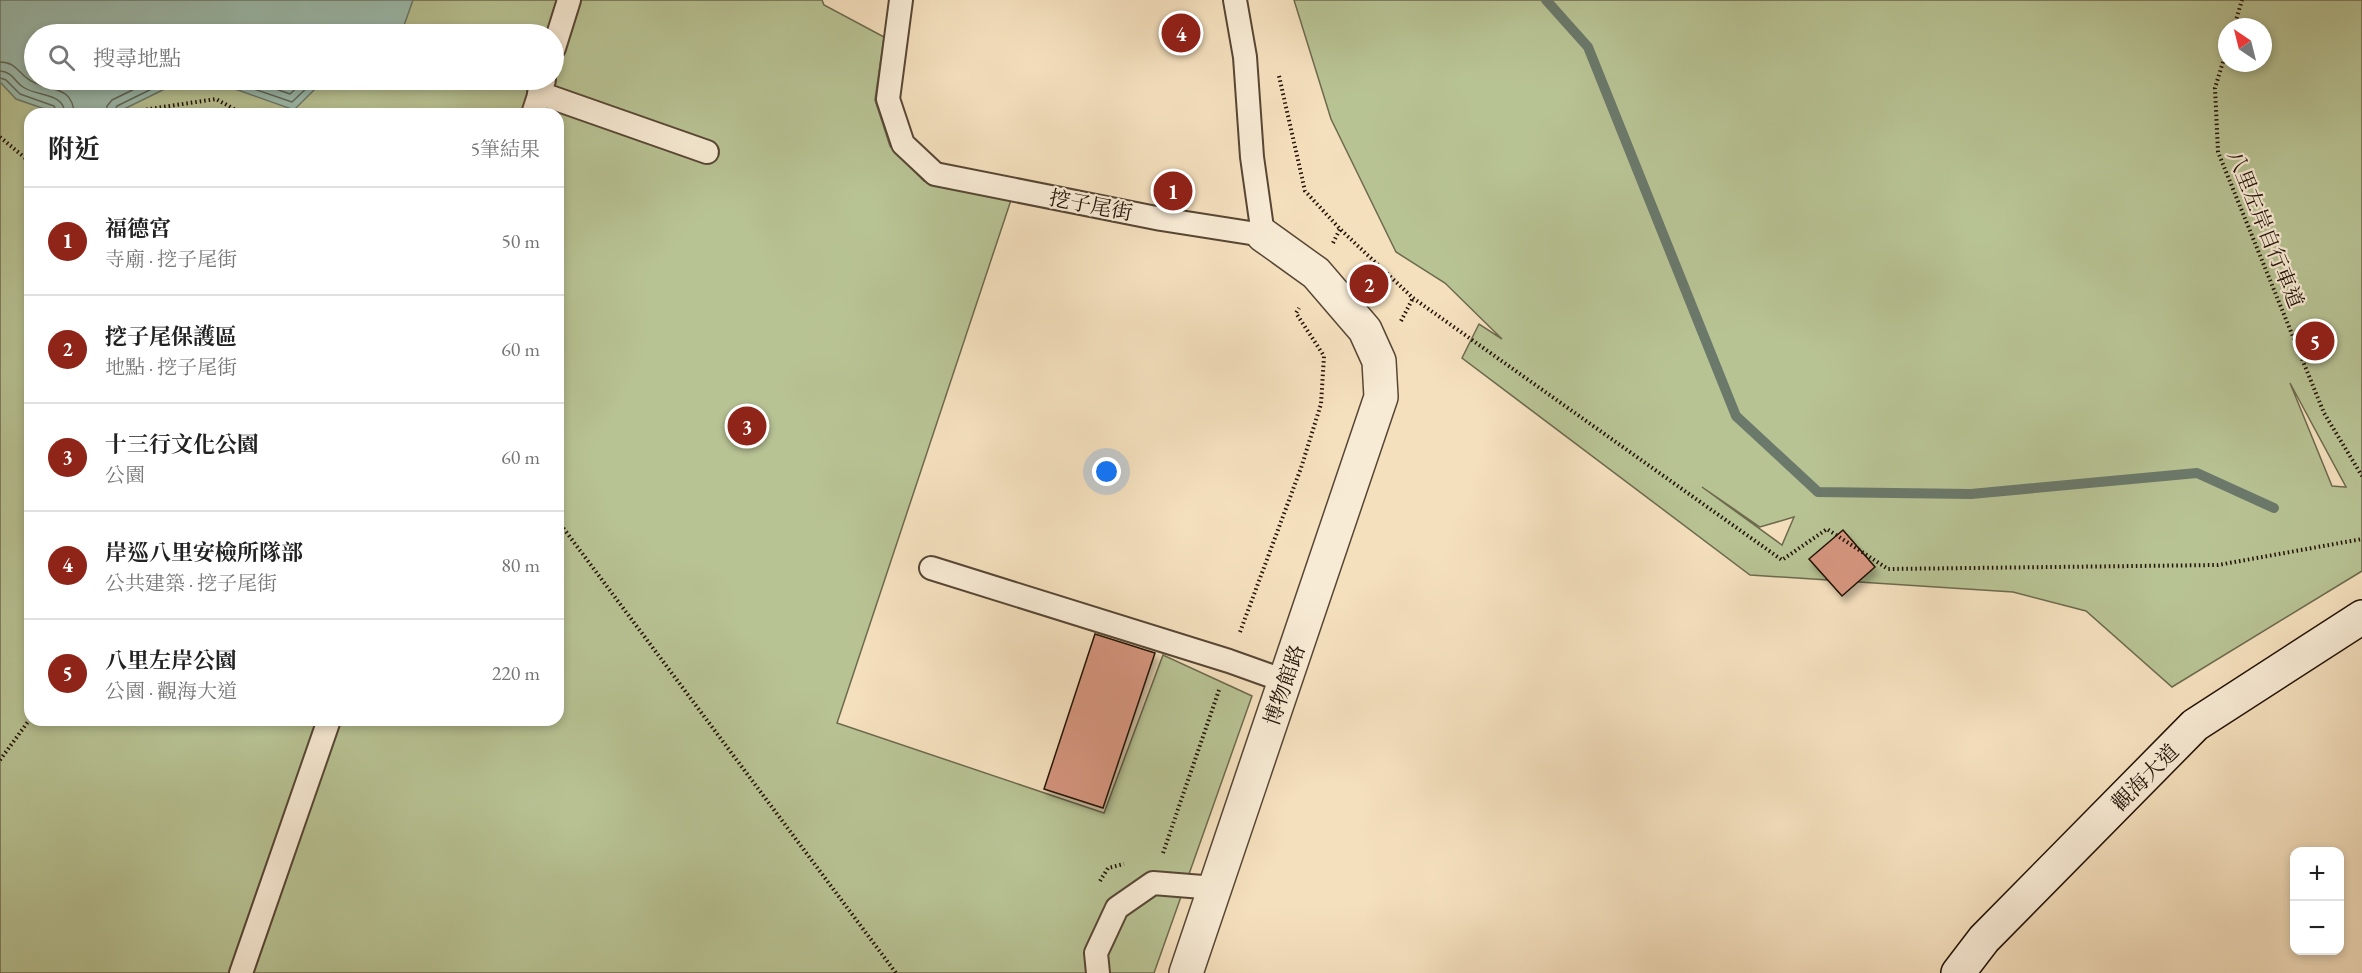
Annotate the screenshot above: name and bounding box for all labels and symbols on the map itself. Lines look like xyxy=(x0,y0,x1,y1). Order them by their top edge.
pin: 4 xyxy=(1162,10,1200,56)
north arrow xyxy=(2218,18,2272,72)
street label: 八里左岸自行車道 xyxy=(2222,146,2310,312)
pin: 1 xyxy=(1154,168,1192,213)
street label: 挖子尾街 xyxy=(1047,184,1135,226)
pin: 2 xyxy=(1350,262,1388,306)
pin: 5 xyxy=(2296,318,2334,364)
pin: 3 xyxy=(728,404,766,448)
your location xyxy=(1092,457,1121,486)
street label: 博物館路 xyxy=(1258,641,1310,729)
street label: 觀海大道 xyxy=(2106,738,2184,816)

